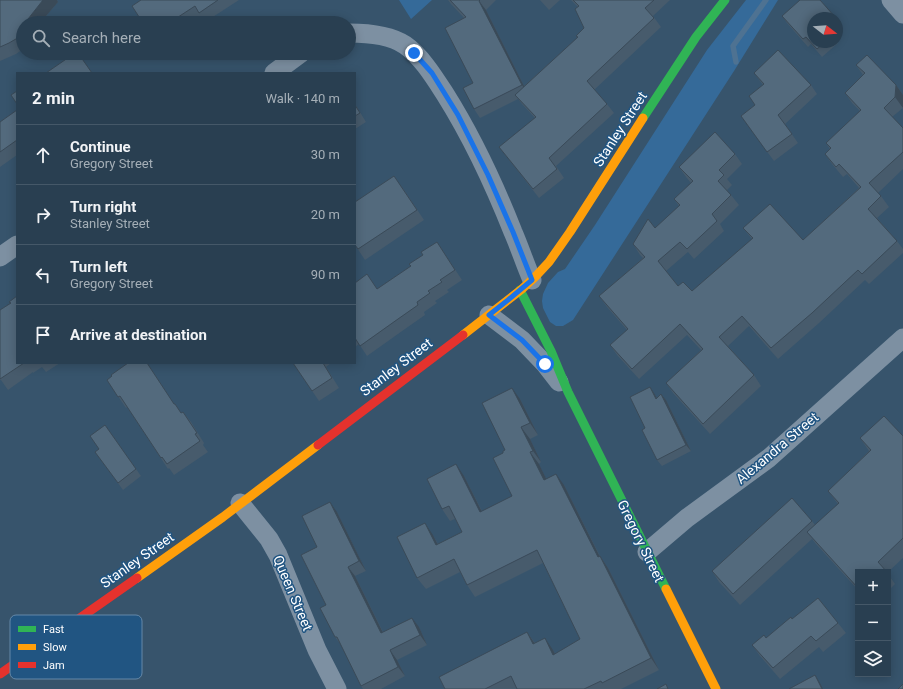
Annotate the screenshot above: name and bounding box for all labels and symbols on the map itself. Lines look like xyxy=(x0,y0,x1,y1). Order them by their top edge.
north arrow xyxy=(807,12,843,48)
route end xyxy=(405,44,423,62)
street label: Stanley Street xyxy=(590,88,650,169)
street label: Stanley Street xyxy=(357,334,435,399)
route start xyxy=(536,355,554,373)
street label: Alexandra Street xyxy=(733,409,822,487)
street label: Gregory Street xyxy=(614,497,668,585)
street label: Stanley Street xyxy=(97,529,177,591)
street label: Queen Street xyxy=(270,553,316,633)
legend xyxy=(10,615,142,679)
text: Fast xyxy=(43,623,65,636)
text: Slow xyxy=(43,641,67,654)
text: Jam xyxy=(43,659,65,672)

